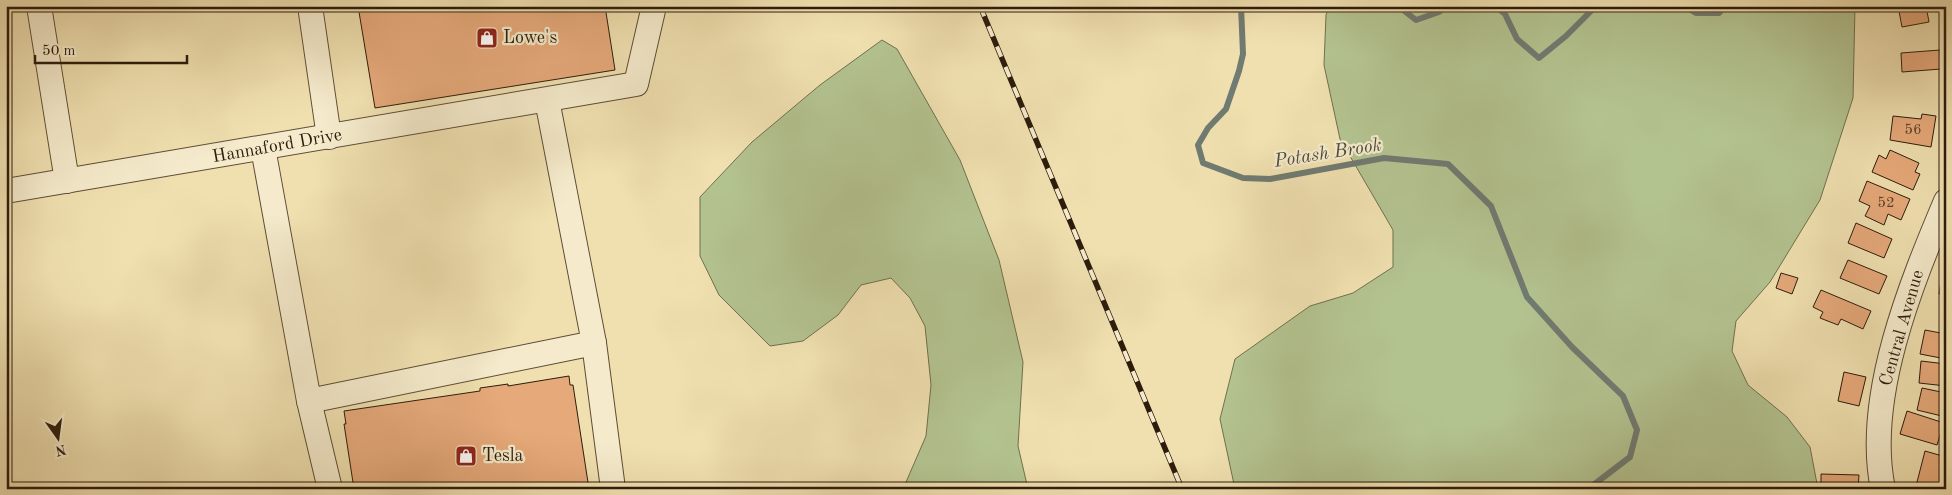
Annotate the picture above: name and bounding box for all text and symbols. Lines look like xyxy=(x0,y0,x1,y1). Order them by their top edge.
shop icon: Lowe's xyxy=(475,26,499,50)
place label: Lowe's xyxy=(503,29,557,47)
scale bar xyxy=(35,32,188,64)
text: 50 m xyxy=(42,44,76,59)
house number: 56 xyxy=(1904,123,1922,138)
street label: Hannaford Drive xyxy=(211,126,343,166)
water label: Potash Brook xyxy=(1272,136,1383,172)
house number: 52 xyxy=(1877,196,1895,211)
street label: Central Avenue xyxy=(1877,268,1927,388)
north arrow xyxy=(32,412,82,462)
text: N xyxy=(54,442,68,458)
shop icon: Tesla xyxy=(454,444,478,468)
place label: Tesla xyxy=(482,447,524,465)

